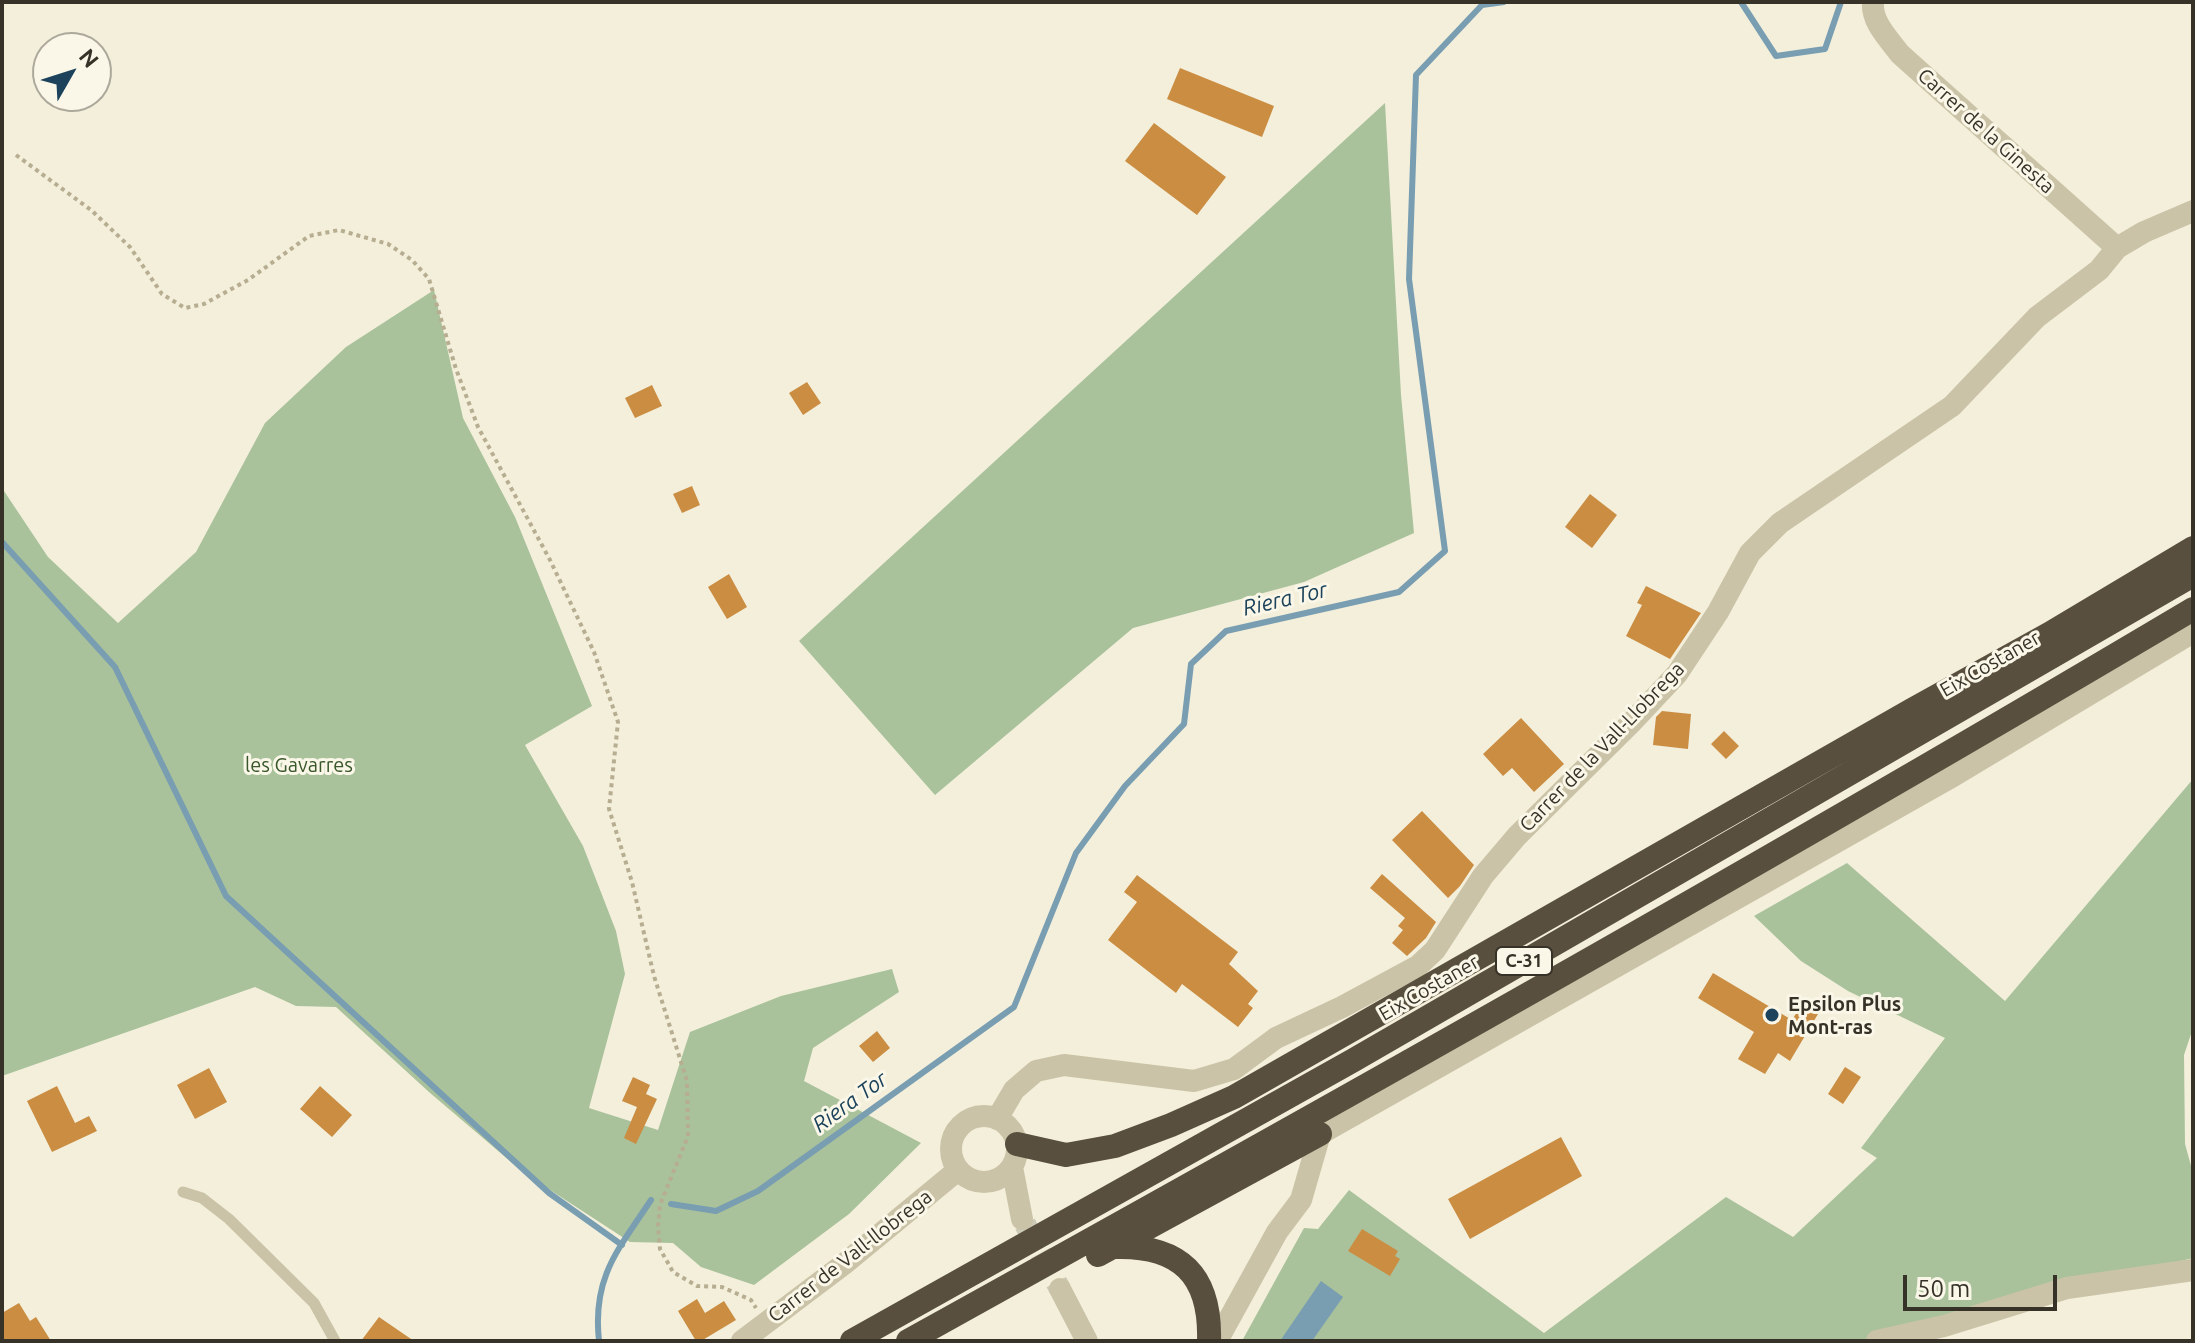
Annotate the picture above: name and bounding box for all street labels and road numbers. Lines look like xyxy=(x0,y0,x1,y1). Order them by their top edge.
street label: Carrer de la Ginesta xyxy=(1913,63,2059,199)
street label: Eix Costaner xyxy=(1936,626,2044,702)
street label: Carrer de la Vall-Llobrega xyxy=(1515,657,1689,837)
road number: C-31 xyxy=(1496,947,1552,975)
street label: Eix Costaner xyxy=(1375,950,1483,1026)
street label: Carrer de Vall-llobrega xyxy=(763,1185,937,1327)

